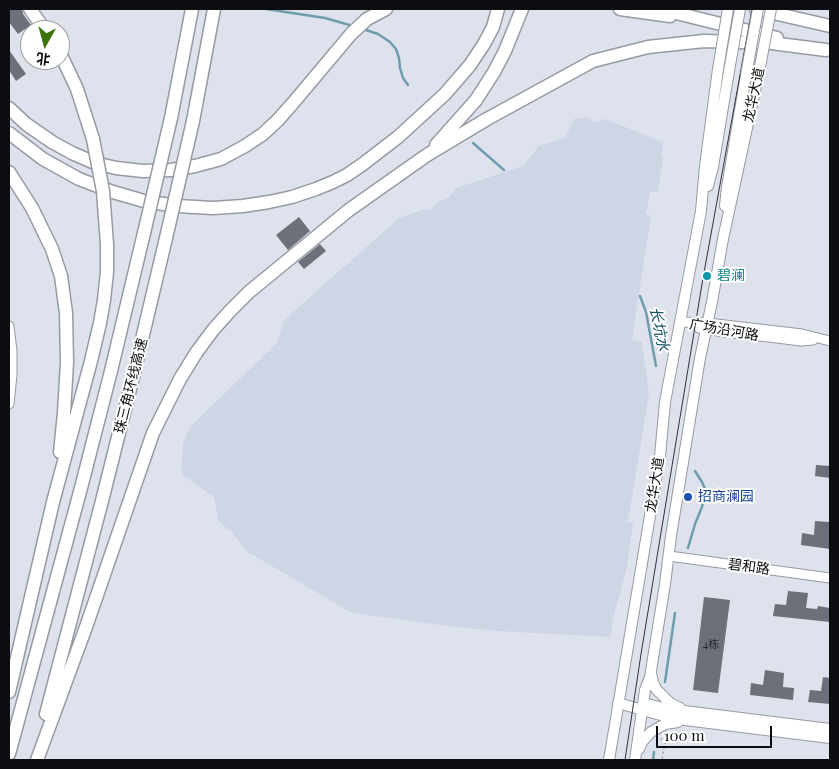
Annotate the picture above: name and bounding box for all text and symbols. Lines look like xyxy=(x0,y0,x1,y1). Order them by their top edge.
north arrow xyxy=(20,20,70,70)
text: 北 xyxy=(35,49,51,70)
street label: 龙华大道 xyxy=(740,66,768,124)
place label: 碧澜 xyxy=(717,268,745,284)
marker: 碧澜 xyxy=(701,270,713,282)
water label: 长坑水 xyxy=(646,305,672,353)
street label: 广场沿河路 xyxy=(688,316,760,344)
street label: 珠三角环线高速 xyxy=(111,336,151,436)
street label: 龙华大道 xyxy=(642,456,668,514)
place label: 招商澜园 xyxy=(698,489,754,505)
marker: 招商澜园 xyxy=(682,491,694,503)
street label: 碧和路 xyxy=(727,556,771,578)
house number: 4栋 xyxy=(703,638,719,652)
scale bar xyxy=(659,716,775,748)
text: 100 m xyxy=(664,725,705,745)

